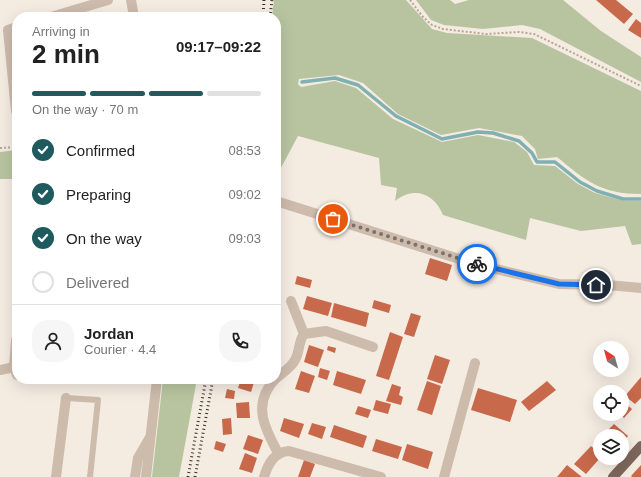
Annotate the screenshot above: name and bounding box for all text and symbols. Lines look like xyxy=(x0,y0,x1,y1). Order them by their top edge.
text: Arriving in xyxy=(32,24,90,39)
text: 09:17–09:22 xyxy=(176,38,261,55)
text: 2 min xyxy=(32,39,100,69)
text: On the way · 70 m xyxy=(32,102,138,117)
icon: check xyxy=(32,139,54,161)
text: Confirmed xyxy=(66,142,135,159)
text: 08:53 xyxy=(228,143,261,158)
icon: check xyxy=(32,183,54,205)
text: Preparing xyxy=(66,186,131,203)
text: 09:02 xyxy=(228,187,261,202)
pin xyxy=(316,202,350,236)
icon: bag xyxy=(322,208,344,230)
icon: check xyxy=(32,227,54,249)
text: On the way xyxy=(66,230,142,247)
text: 09:03 xyxy=(228,231,261,246)
courier xyxy=(457,244,497,284)
icon: bike xyxy=(466,253,488,275)
pin xyxy=(579,268,613,302)
text: Delivered xyxy=(66,274,129,291)
icon: home xyxy=(585,274,607,296)
button: person xyxy=(32,320,74,362)
button: phone xyxy=(219,320,261,362)
text: Jordan xyxy=(84,325,134,342)
north arrow xyxy=(593,341,629,377)
map controls xyxy=(593,341,629,465)
text: Courier · 4.4 xyxy=(84,342,156,357)
button: locate xyxy=(593,385,629,421)
button: layers xyxy=(593,429,629,465)

